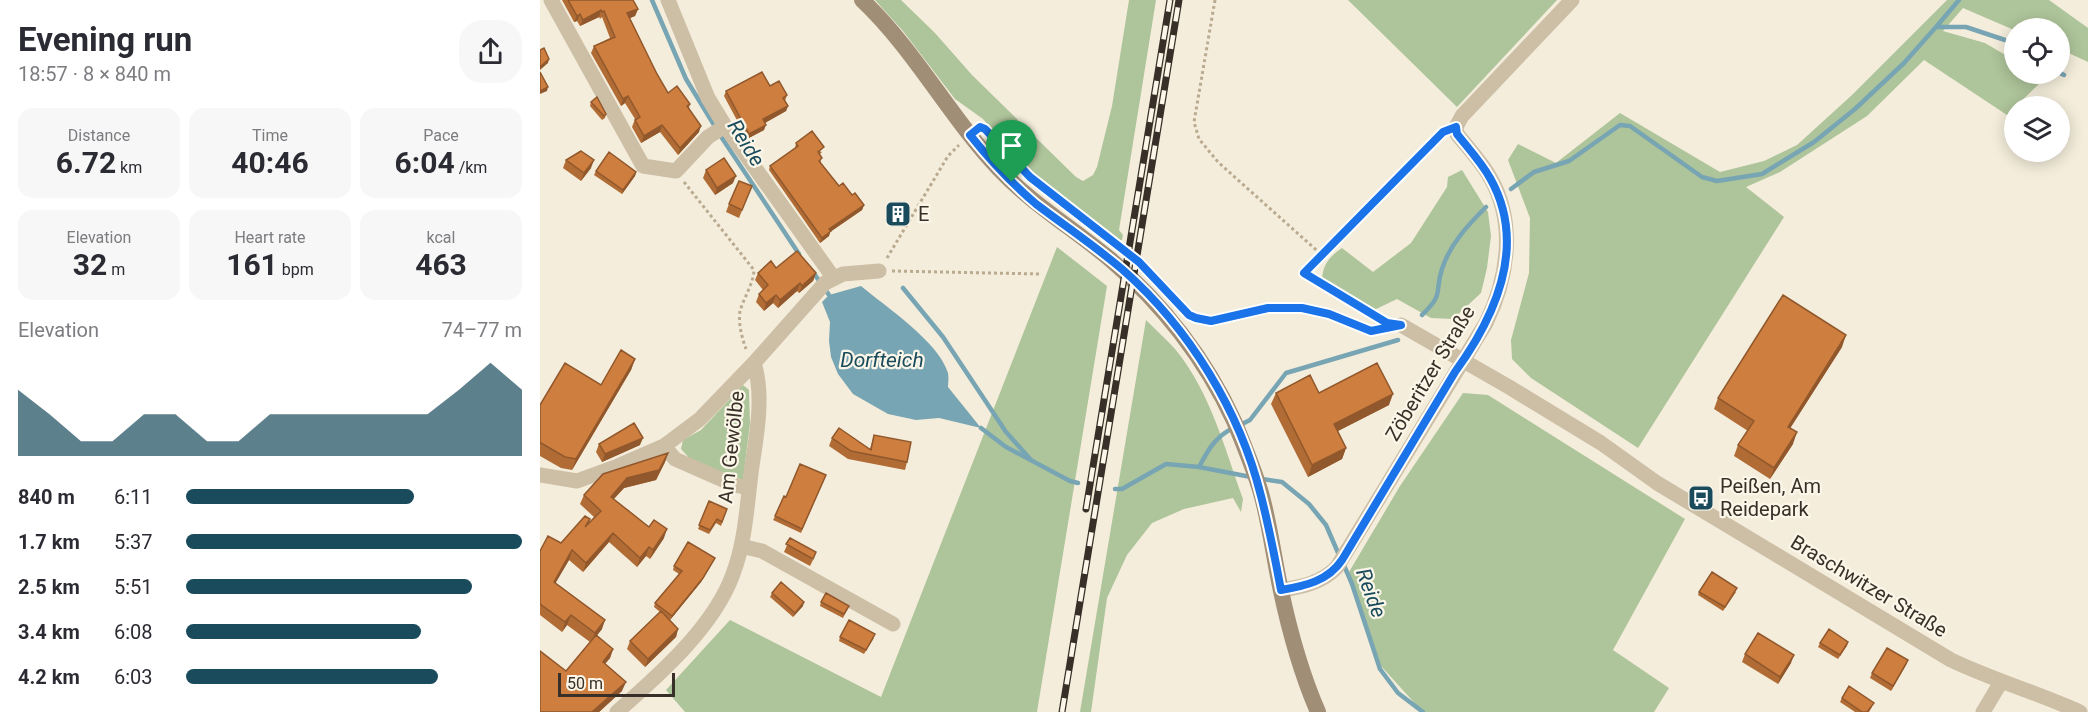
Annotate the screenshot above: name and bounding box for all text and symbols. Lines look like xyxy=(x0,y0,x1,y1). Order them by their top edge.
map controls xyxy=(2004,18,2070,162)
button: locate xyxy=(2004,18,2070,84)
text: Evening run xyxy=(18,20,192,59)
button: share xyxy=(459,20,522,83)
text: 18:57 · 8 × 840 m xyxy=(18,62,171,86)
button: layers xyxy=(2004,96,2070,162)
water label: Reide xyxy=(722,115,770,171)
pin xyxy=(986,120,1037,182)
text: Distance xyxy=(68,126,130,145)
text: Time xyxy=(252,126,288,145)
text: Pace xyxy=(423,126,459,145)
icon: arrive xyxy=(995,129,1028,162)
text: 6.72 xyxy=(56,145,116,180)
text: 40:46 xyxy=(231,145,309,180)
text: 6:04 xyxy=(395,145,455,180)
text: km xyxy=(116,158,142,177)
text: /km xyxy=(455,158,487,177)
building icon: E xyxy=(883,199,913,229)
place label: E xyxy=(918,202,929,226)
text: Elevation xyxy=(67,228,131,247)
text: Heart rate xyxy=(234,228,306,247)
text: kcal xyxy=(427,228,455,247)
text: 32 xyxy=(73,247,107,282)
text: 161 xyxy=(226,247,278,282)
text: 463 xyxy=(415,247,467,282)
text: m xyxy=(107,260,125,279)
text: bpm xyxy=(278,260,314,279)
street label: Zöberitzer Straße xyxy=(1380,301,1480,445)
text: Elevation xyxy=(18,318,99,342)
text: 74–77 m xyxy=(441,318,522,342)
water label: Dorfteich xyxy=(840,348,924,372)
street label: Am Gewölbe xyxy=(713,390,749,504)
place label: Peißen, Am Reidepark xyxy=(1720,474,1821,521)
bus stop icon: Peißen, Am Reidepark xyxy=(1686,483,1716,513)
text: 840 m xyxy=(18,485,75,509)
text: 6:11 xyxy=(114,485,153,509)
text: 1.7 km xyxy=(18,530,80,554)
text: 5:37 xyxy=(114,530,153,554)
street label: Braschwitzer Straße xyxy=(1786,530,1952,642)
water label: Reide xyxy=(1351,565,1391,621)
text: 2.5 km xyxy=(18,575,80,599)
text: 5:51 xyxy=(114,575,153,599)
text: 3.4 km xyxy=(18,620,80,644)
text: 6:08 xyxy=(114,620,153,644)
text: 4.2 km xyxy=(18,665,80,689)
text: 6:03 xyxy=(114,665,153,689)
scale bar xyxy=(558,670,675,698)
text: 50 m xyxy=(567,674,603,693)

